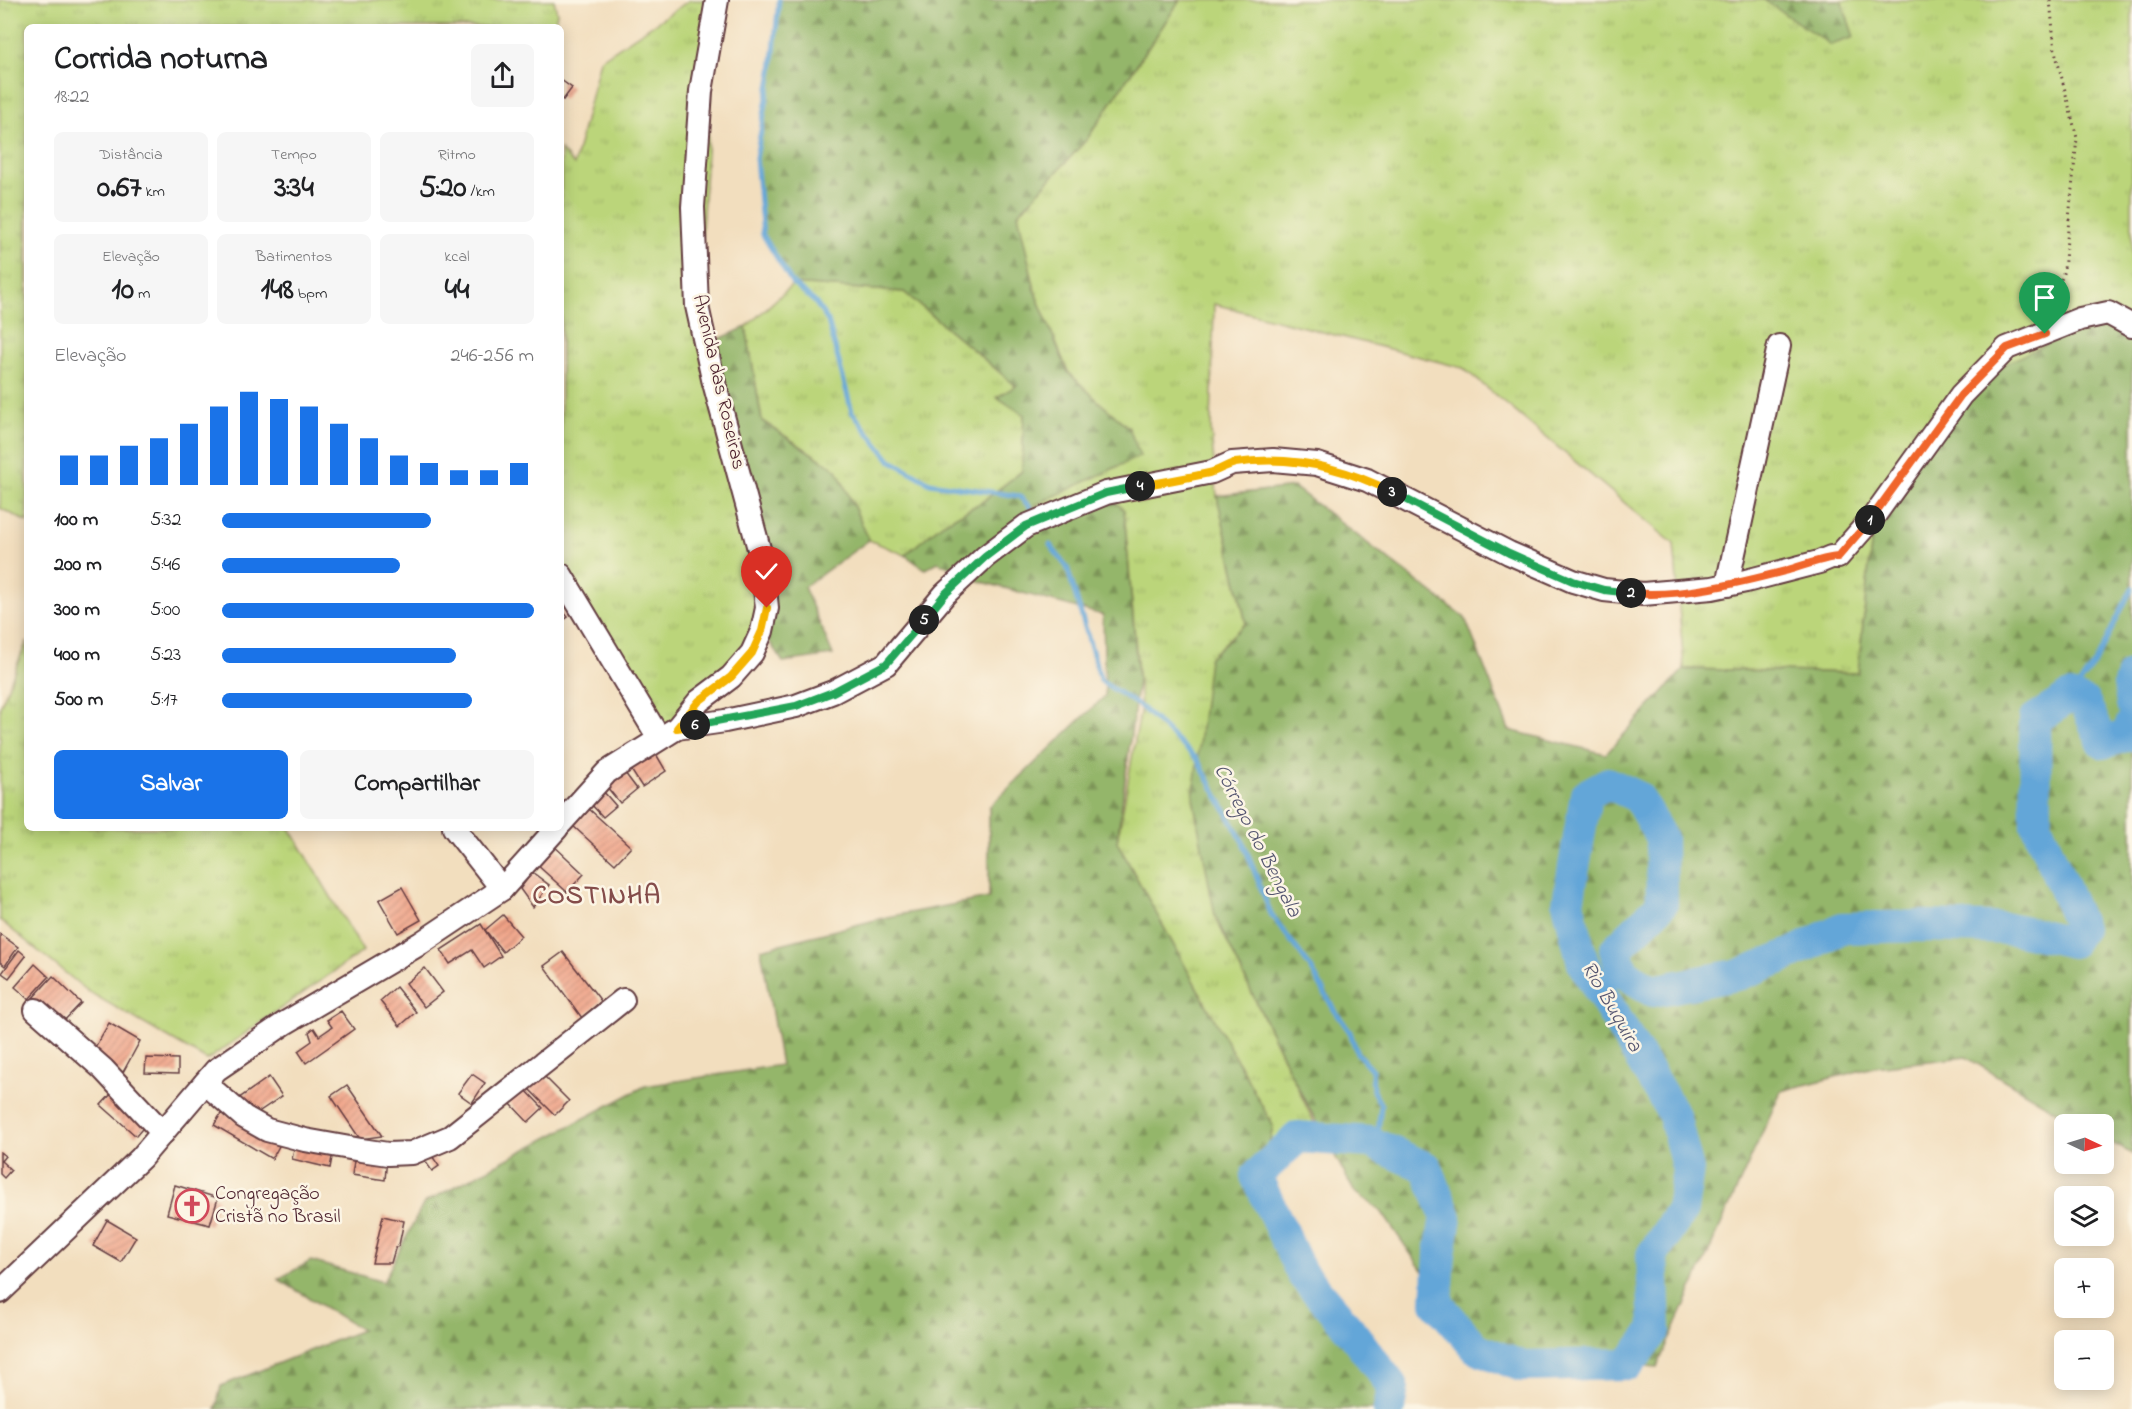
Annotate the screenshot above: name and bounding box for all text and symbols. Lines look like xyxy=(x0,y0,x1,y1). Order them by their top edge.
text: Corrida noturna xyxy=(54,36,268,84)
button: share xyxy=(471,44,534,107)
text: 18:22 xyxy=(54,83,89,112)
text: Distância xyxy=(99,143,163,167)
text: Tempo xyxy=(271,143,317,167)
text: Ritmo xyxy=(438,143,476,167)
text: 0.67 xyxy=(97,167,142,211)
text: 3:34 xyxy=(274,167,314,211)
text: 5:20 xyxy=(419,167,467,211)
text: km xyxy=(142,180,165,204)
text: /km xyxy=(467,180,495,204)
text: Elevação xyxy=(102,245,160,269)
text: Batimentos xyxy=(256,245,332,269)
text: kcal xyxy=(444,245,470,269)
text: 10 xyxy=(112,269,134,313)
text: 148 xyxy=(261,269,294,313)
text: 44 xyxy=(445,269,469,313)
pin xyxy=(2019,272,2070,334)
icon: arrive xyxy=(2028,281,2061,314)
text: m xyxy=(134,282,150,306)
text: bpm xyxy=(294,282,327,306)
street label: Avenida das Roseiras xyxy=(684,292,752,472)
text: Elevação xyxy=(54,342,126,371)
text: 246–256 m xyxy=(451,342,534,371)
pin: 4 xyxy=(1125,471,1155,501)
text: 4 xyxy=(1137,474,1143,498)
pin: 3 xyxy=(1377,477,1407,507)
text: 3 xyxy=(1389,480,1395,504)
pin: 1 xyxy=(1855,505,1885,535)
text: 100 m xyxy=(54,506,98,535)
text: 5:32 xyxy=(150,506,181,535)
text: 1 xyxy=(1867,508,1873,532)
pin xyxy=(741,546,792,608)
text: 200 m xyxy=(54,551,102,580)
text: 5:46 xyxy=(150,551,180,580)
icon: check xyxy=(750,555,783,588)
pin: 2 xyxy=(1616,578,1646,608)
text: 2 xyxy=(1627,581,1635,605)
text: 300 m xyxy=(54,596,100,625)
text: 5:00 xyxy=(150,596,180,625)
pin: 5 xyxy=(909,605,939,635)
text: 5 xyxy=(919,608,929,632)
text: 400 m xyxy=(54,641,100,670)
text: 5:23 xyxy=(150,641,181,670)
text: 500 m xyxy=(54,686,103,715)
text: 5:17 xyxy=(150,686,178,715)
pin: 6 xyxy=(680,710,710,740)
text: 6 xyxy=(691,713,699,737)
button: Salvar xyxy=(54,750,288,819)
button: Compartilhar xyxy=(300,750,534,819)
water label: Córrego do Bengala xyxy=(1205,759,1309,924)
district label: COSTINHA xyxy=(533,878,661,916)
water label: Rio Buquira xyxy=(1573,956,1649,1058)
north arrow xyxy=(2054,1114,2114,1174)
map controls xyxy=(2054,1114,2114,1390)
place label: Congregação Cristã no Brasil xyxy=(215,1180,341,1232)
button: layers xyxy=(2054,1186,2114,1246)
church icon: Congregação Cristã no Brasil xyxy=(174,1188,210,1224)
button: + xyxy=(2054,1258,2114,1318)
button: − xyxy=(2054,1330,2114,1390)

